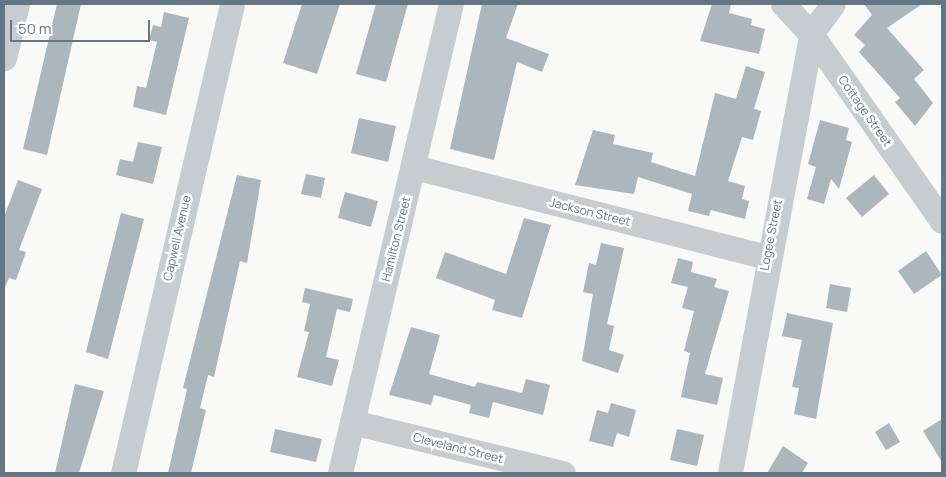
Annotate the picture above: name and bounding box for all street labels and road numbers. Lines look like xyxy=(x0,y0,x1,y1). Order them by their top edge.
street label: Cottage Street xyxy=(835,73,895,149)
street label: Capwell Avenue xyxy=(160,194,194,282)
street label: Hamilton Street xyxy=(378,195,414,283)
street label: Jackson Street xyxy=(548,195,632,229)
street label: Logee Street xyxy=(757,198,785,272)
street label: Cleveland Street xyxy=(411,430,505,466)

